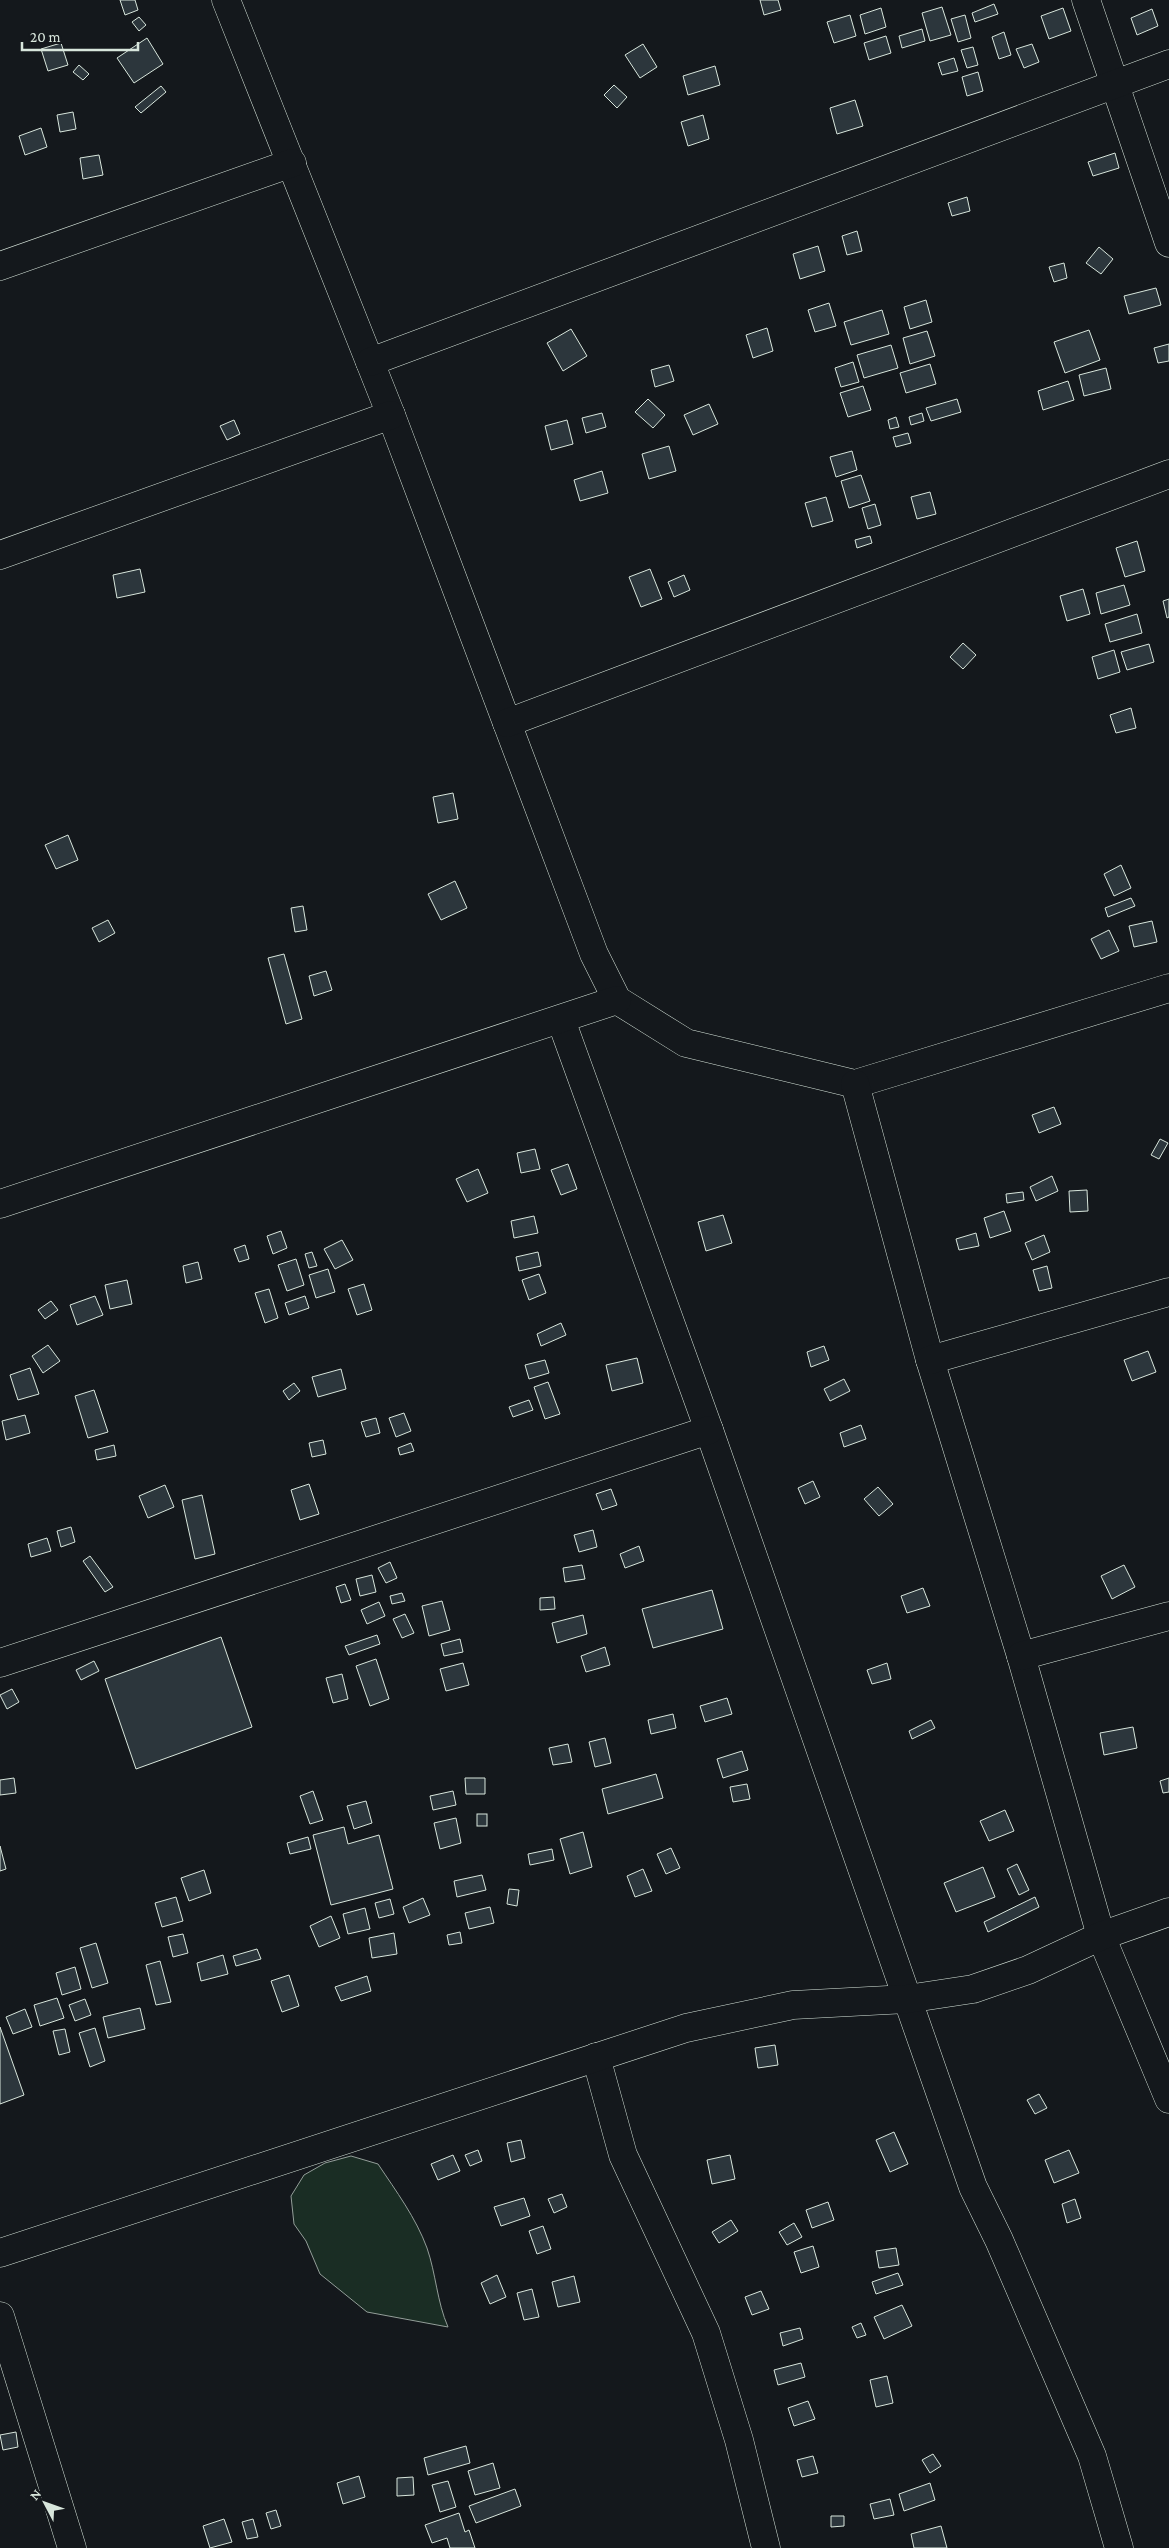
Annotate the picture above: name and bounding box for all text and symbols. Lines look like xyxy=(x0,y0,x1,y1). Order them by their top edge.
scale bar xyxy=(22,20,139,52)
text: 20 m xyxy=(30,29,61,45)
north arrow xyxy=(20,2478,70,2528)
text: N xyxy=(26,2485,45,2503)

